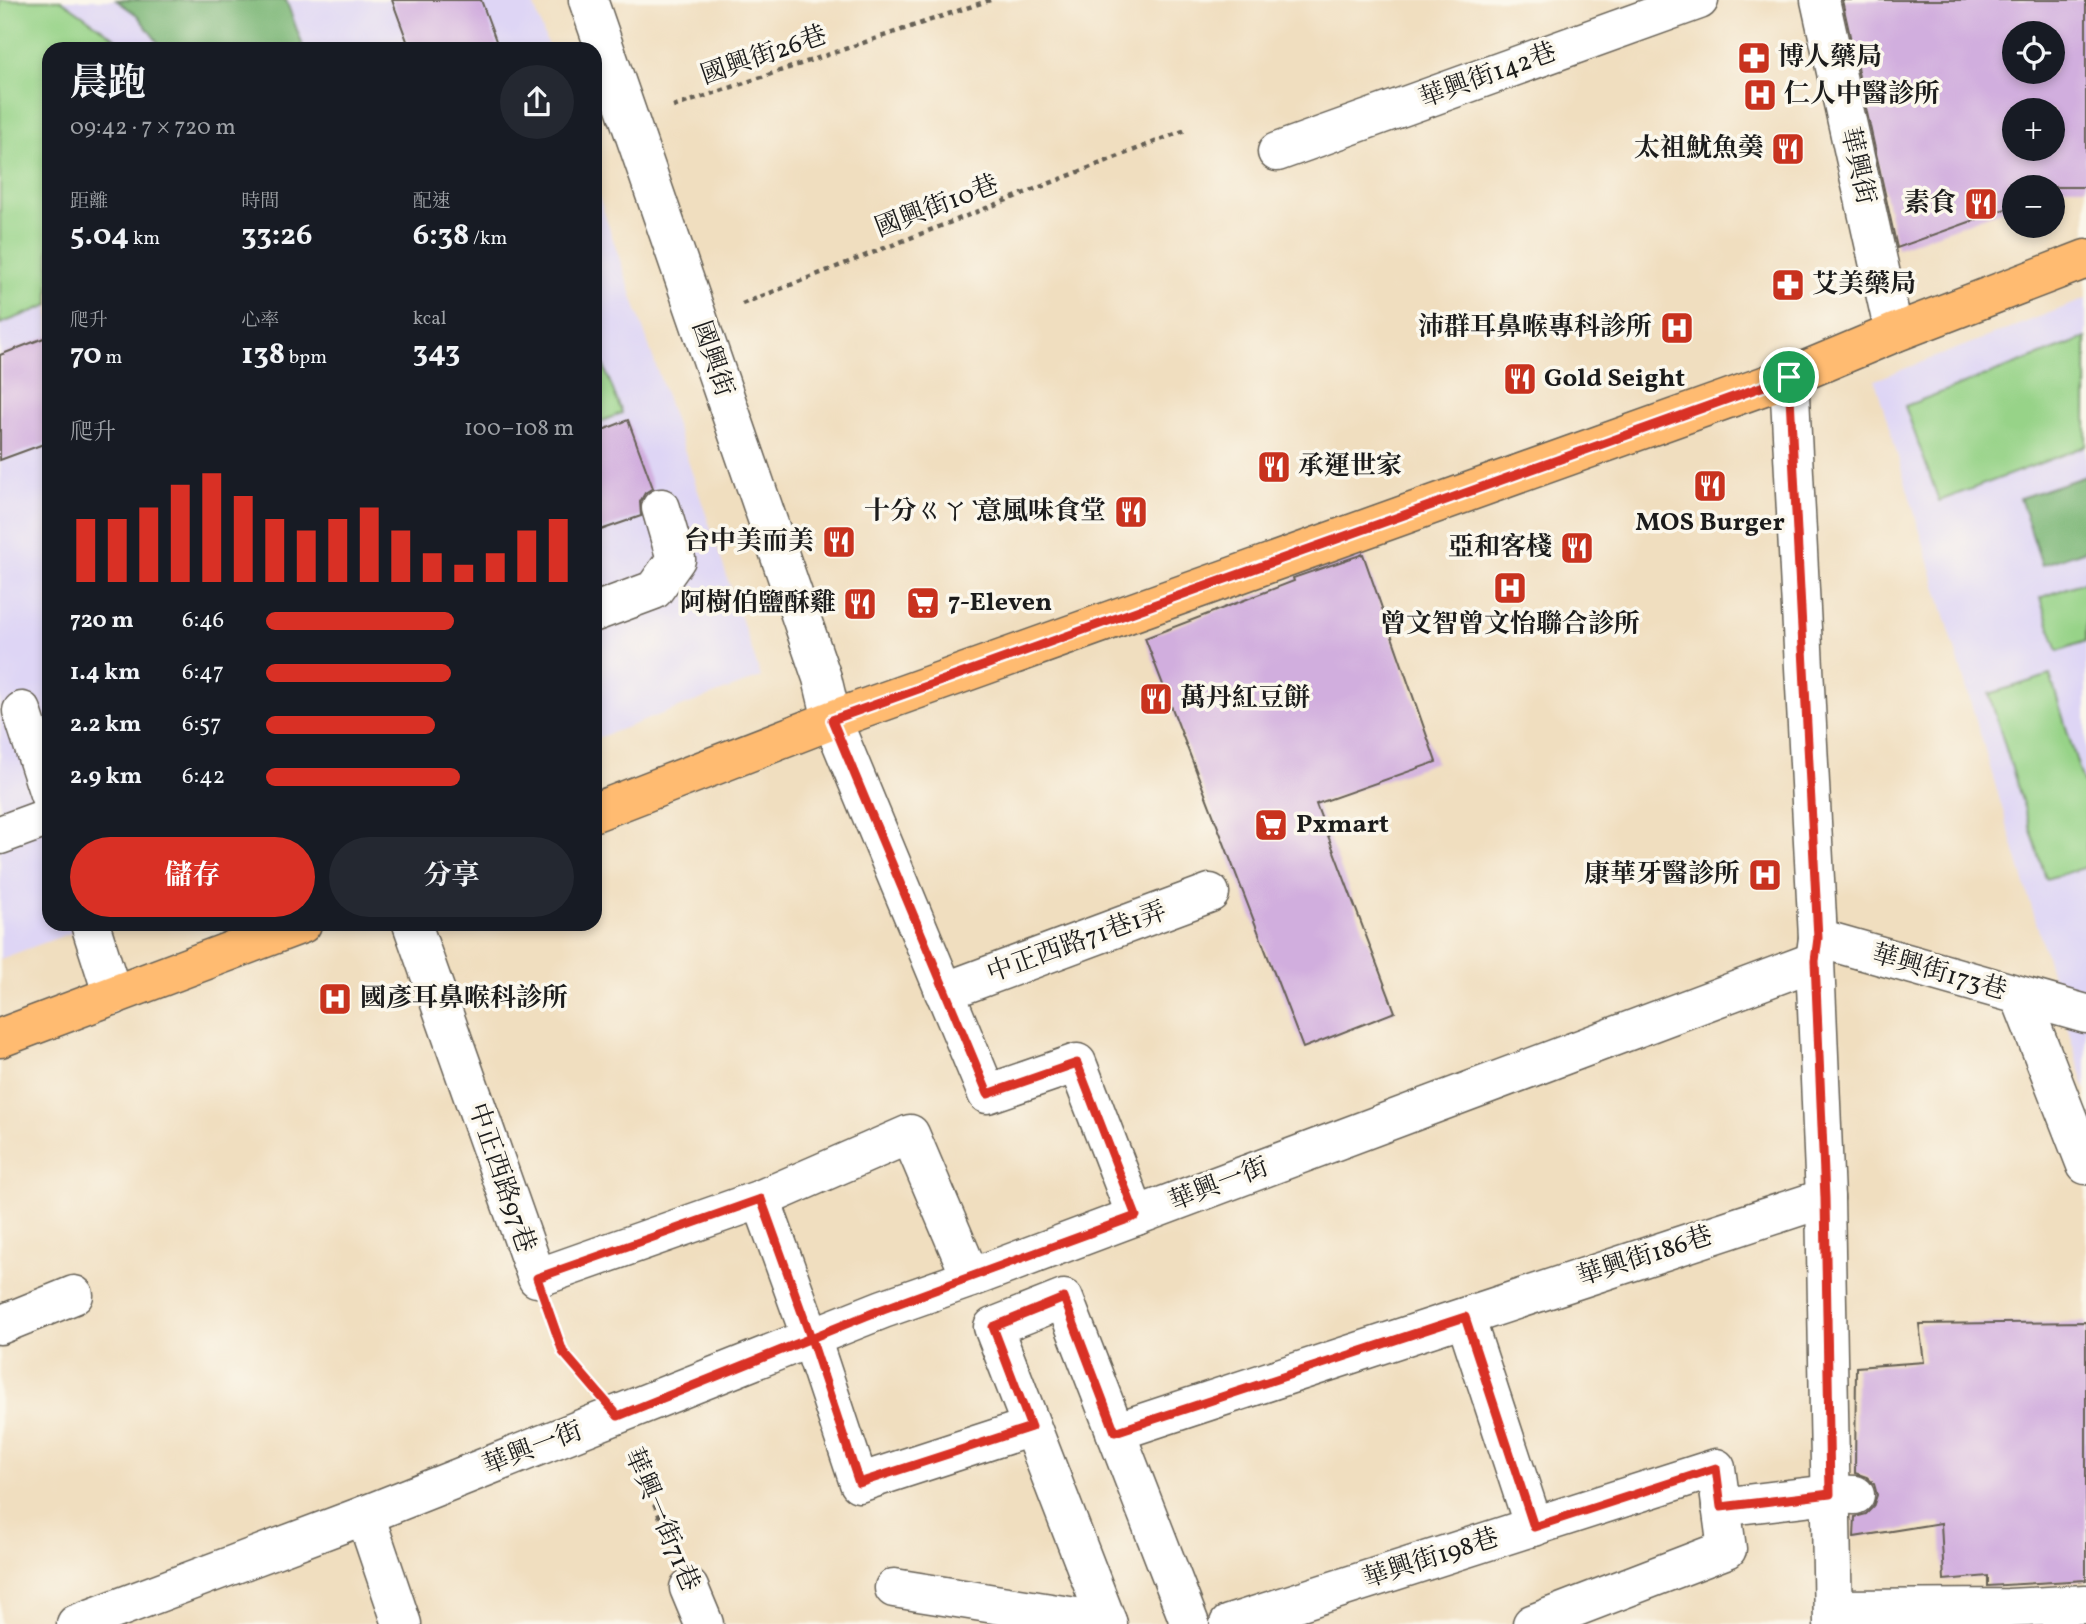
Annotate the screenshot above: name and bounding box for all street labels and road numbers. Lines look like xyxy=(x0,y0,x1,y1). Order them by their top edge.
street label: 國興街26巷 xyxy=(696,18,832,94)
street label: 華興街142巷 xyxy=(1414,35,1562,117)
street label: 華興街 xyxy=(1831,124,1883,208)
street label: 國興街10巷 xyxy=(870,167,1004,247)
street label: 國興街 xyxy=(682,316,742,402)
street label: 中正西路71巷1弄 xyxy=(982,894,1172,992)
street label: 華興街173巷 xyxy=(1867,937,2011,1009)
street label: 中正西路97巷 xyxy=(459,1098,543,1258)
street label: 華興一街 xyxy=(1164,1150,1274,1220)
street label: 華興街186巷 xyxy=(1573,1218,1717,1296)
street label: 華興一街 xyxy=(478,1414,588,1484)
street label: 華興一街71巷 xyxy=(615,1443,707,1597)
street label: 華興街198巷 xyxy=(1358,1520,1504,1598)

